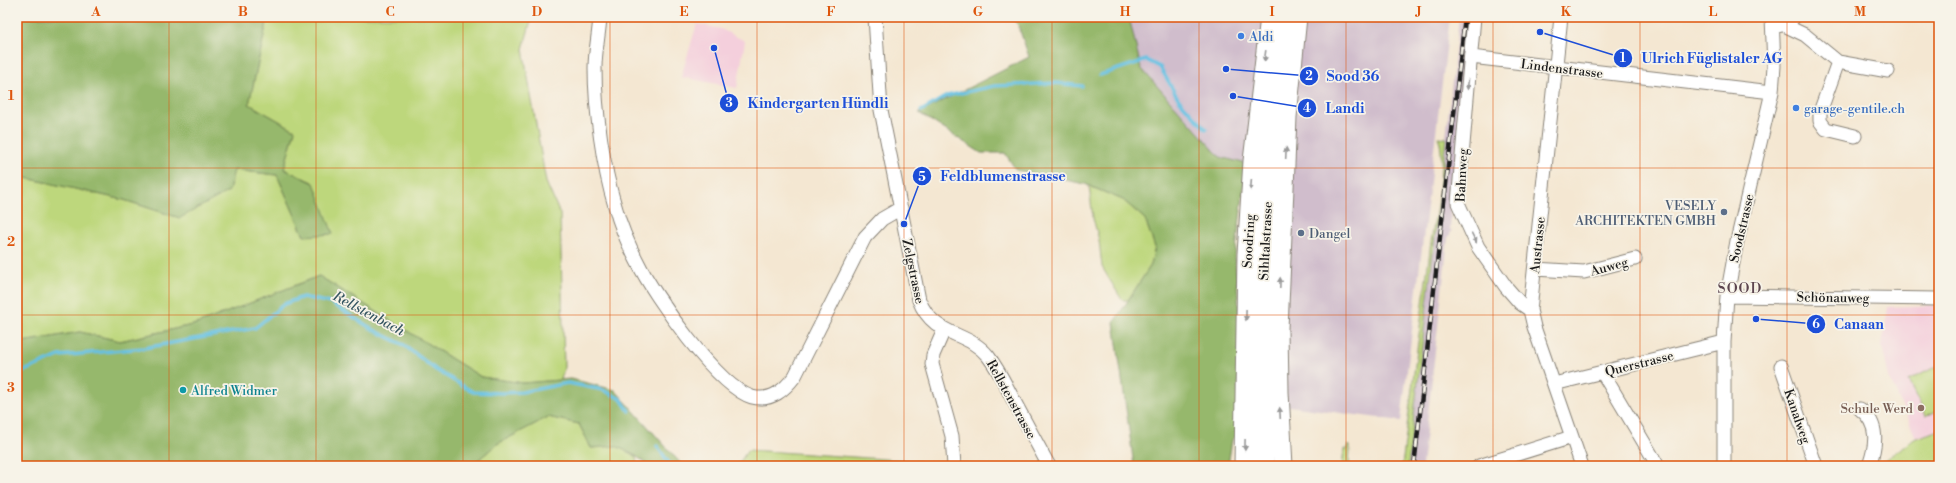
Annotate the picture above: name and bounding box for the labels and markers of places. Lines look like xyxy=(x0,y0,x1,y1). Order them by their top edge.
place label: Aldi xyxy=(1248,29,1273,45)
marker: Aldi xyxy=(1236,31,1246,41)
callout: Ulrich Füglistaler AG xyxy=(1613,45,1790,71)
callout: Sood 36 xyxy=(1299,63,1387,89)
callout: Kindergarten Hündli xyxy=(719,90,896,116)
callout: Landi xyxy=(1297,95,1372,121)
place label: garage-gentile.ch xyxy=(1804,101,1905,117)
marker: garage-gentile.ch xyxy=(1791,103,1801,113)
callout: Feldblumenstrasse xyxy=(912,163,1073,189)
place label: VESELY ARCHITEKTEN GMBH xyxy=(1574,198,1717,229)
marker: VESELY ARCHITEKTEN GMBH xyxy=(1719,207,1729,217)
place label: Dangel xyxy=(1309,226,1351,242)
marker: Dangel xyxy=(1296,228,1306,238)
callout: Canaan xyxy=(1806,311,1892,337)
place label: Alfred Widmer xyxy=(190,383,278,399)
marker: Alfred Widmer xyxy=(178,385,188,395)
place label: Schule Werd xyxy=(1840,401,1914,417)
marker: Schule Werd xyxy=(1916,403,1926,413)

